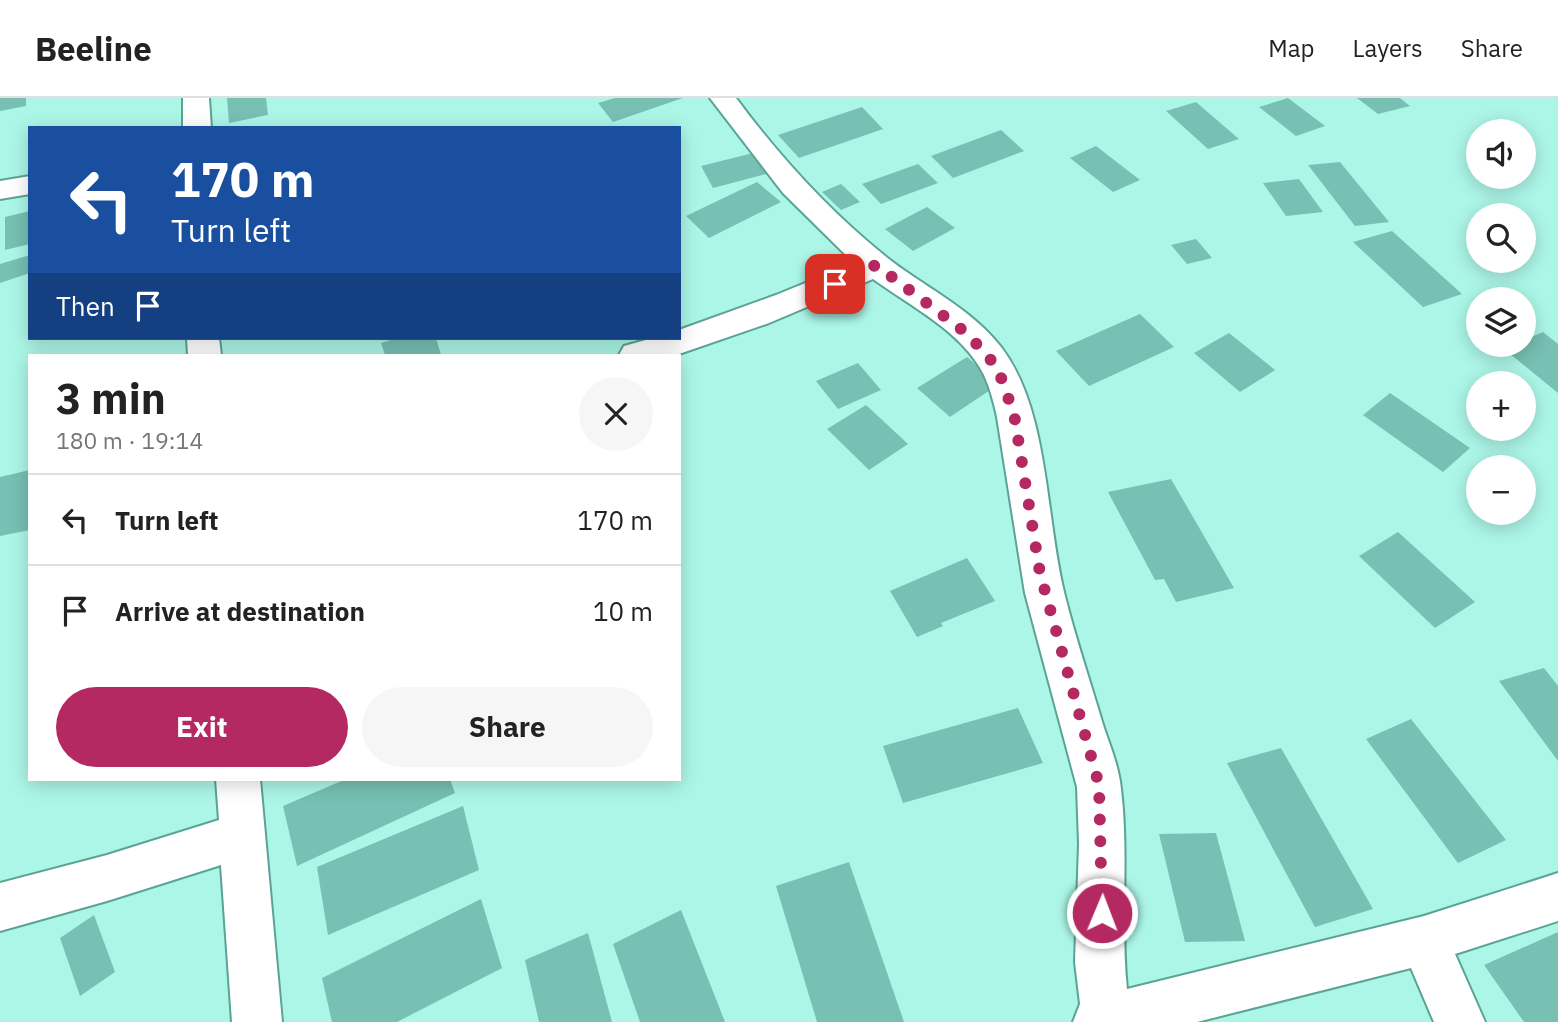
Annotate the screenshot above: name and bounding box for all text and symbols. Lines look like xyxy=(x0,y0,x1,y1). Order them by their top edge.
text: Beeline xyxy=(35,27,152,70)
text: Map xyxy=(1268,32,1315,64)
text: Layers xyxy=(1353,32,1423,64)
text: Share xyxy=(1461,32,1523,64)
map controls xyxy=(1466,119,1536,525)
button: sound xyxy=(1466,119,1536,189)
text: 170 m xyxy=(171,147,315,210)
icon: left xyxy=(56,154,147,245)
button: search xyxy=(1466,203,1536,273)
text: Turn left xyxy=(171,209,291,251)
pin xyxy=(805,254,865,314)
icon: arrive xyxy=(816,265,854,303)
icon: arrive xyxy=(129,287,167,325)
button: layers xyxy=(1466,287,1536,357)
text: Then xyxy=(56,289,115,323)
text: 3 min xyxy=(56,371,166,426)
button: + xyxy=(1466,371,1536,441)
button: close xyxy=(579,377,653,451)
text: 180 m · 19:14 xyxy=(56,425,203,455)
button: − xyxy=(1466,455,1536,525)
icon: left xyxy=(56,501,94,539)
text: Turn left xyxy=(115,503,218,537)
text: 170 m xyxy=(577,503,653,537)
icon: arrive xyxy=(56,592,94,630)
text: Arrive at destination xyxy=(115,594,365,628)
text: 10 m xyxy=(593,594,653,628)
button: Exit xyxy=(56,687,348,767)
button: Share xyxy=(362,687,653,767)
position arrow xyxy=(1065,876,1139,950)

